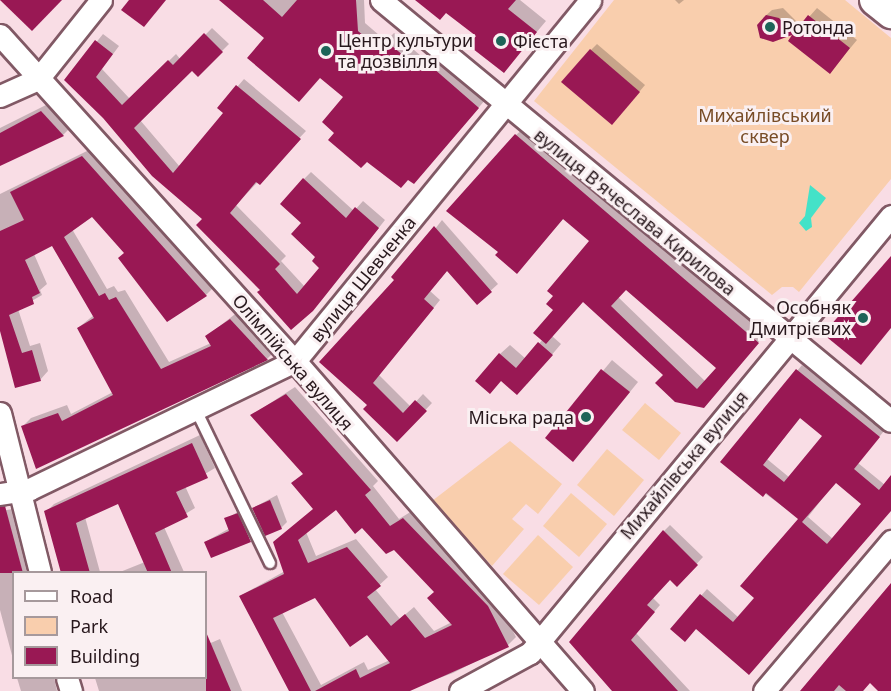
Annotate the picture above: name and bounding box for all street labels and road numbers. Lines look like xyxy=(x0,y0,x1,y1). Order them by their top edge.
street label: вулиця В'ячеслава Кирилова xyxy=(530,124,740,300)
street label: вулиця Шевченка xyxy=(306,212,420,346)
street label: Олімпійська вулиця xyxy=(228,290,358,434)
street label: Михайлівська вулиця xyxy=(616,386,752,544)

